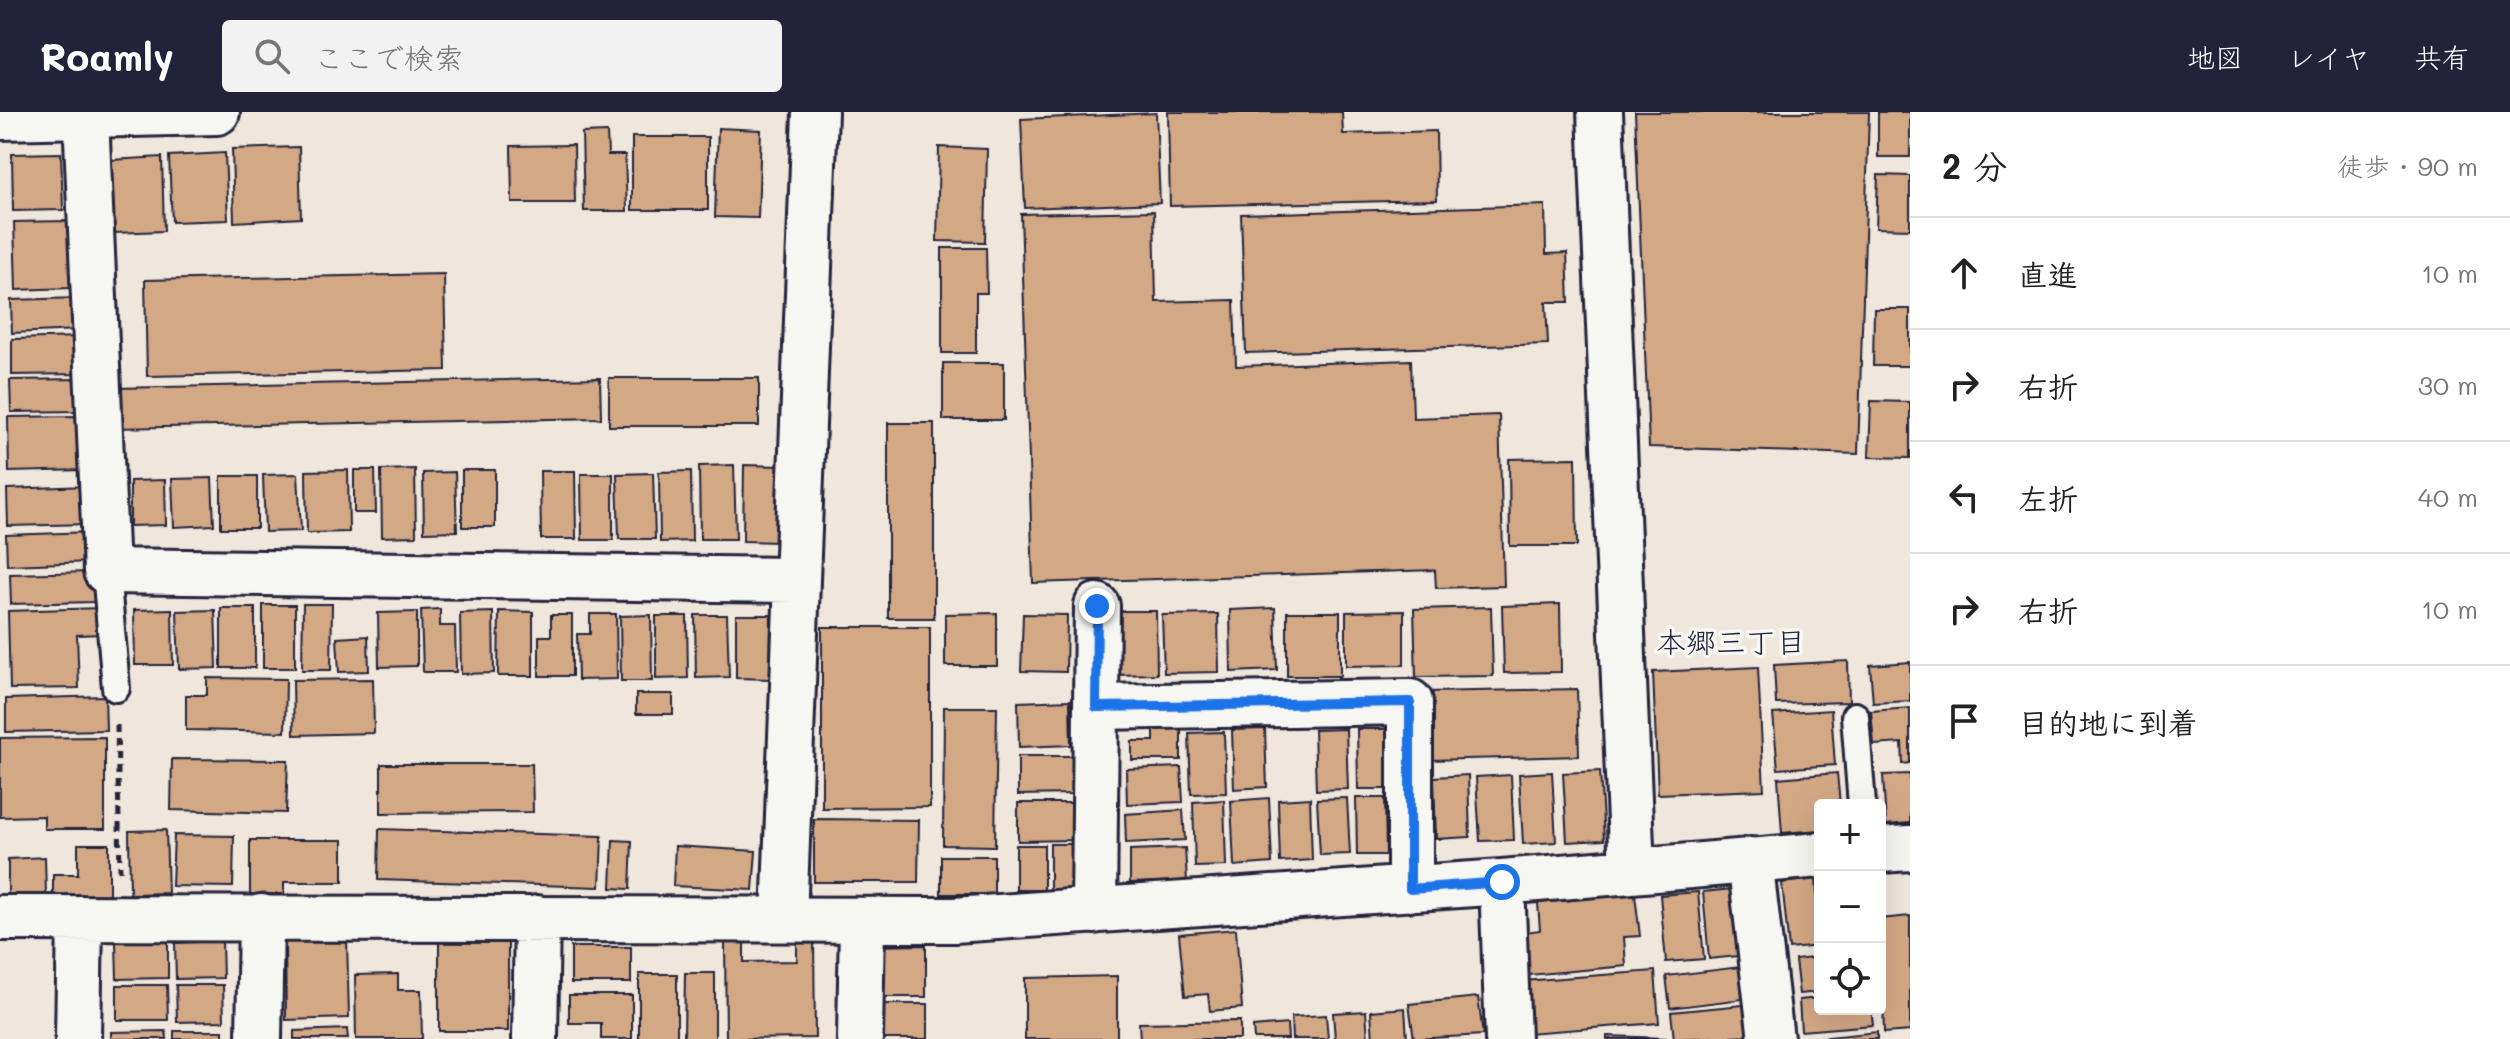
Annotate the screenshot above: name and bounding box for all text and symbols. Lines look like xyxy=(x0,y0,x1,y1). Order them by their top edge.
search box xyxy=(222,20,782,92)
text: Roamly xyxy=(40,31,174,81)
icon: search xyxy=(250,34,294,78)
text: ここで検索 xyxy=(314,37,464,77)
text: 地図 xyxy=(2187,39,2243,75)
text: レイヤ xyxy=(2287,39,2370,75)
text: 共有 xyxy=(2414,39,2470,75)
text: 2 分 xyxy=(1942,143,2007,188)
text: 徒歩 · 90 m xyxy=(2338,149,2478,183)
icon: ahead xyxy=(1942,251,1986,295)
text: 直進 xyxy=(2018,254,2078,294)
text: 10 m xyxy=(2421,256,2478,290)
icon: right xyxy=(1942,363,1986,407)
text: 右折 xyxy=(2018,366,2078,406)
text: 30 m xyxy=(2418,368,2478,402)
icon: left xyxy=(1942,475,1986,519)
text: 左折 xyxy=(2018,478,2078,518)
text: 40 m xyxy=(2418,480,2478,514)
icon: right xyxy=(1942,587,1986,631)
route end xyxy=(1079,588,1115,624)
text: 右折 xyxy=(2018,590,2078,630)
text: 10 m xyxy=(2421,592,2478,626)
district label: 本郷三丁目 xyxy=(1656,621,1806,661)
icon: arrive xyxy=(1942,699,1986,743)
text: 目的地に到着 xyxy=(2018,702,2198,742)
map controls xyxy=(1814,799,1886,1015)
button: + xyxy=(1814,799,1886,871)
route start xyxy=(1484,864,1520,900)
button: − xyxy=(1814,871,1886,943)
button: locate xyxy=(1814,943,1886,1015)

